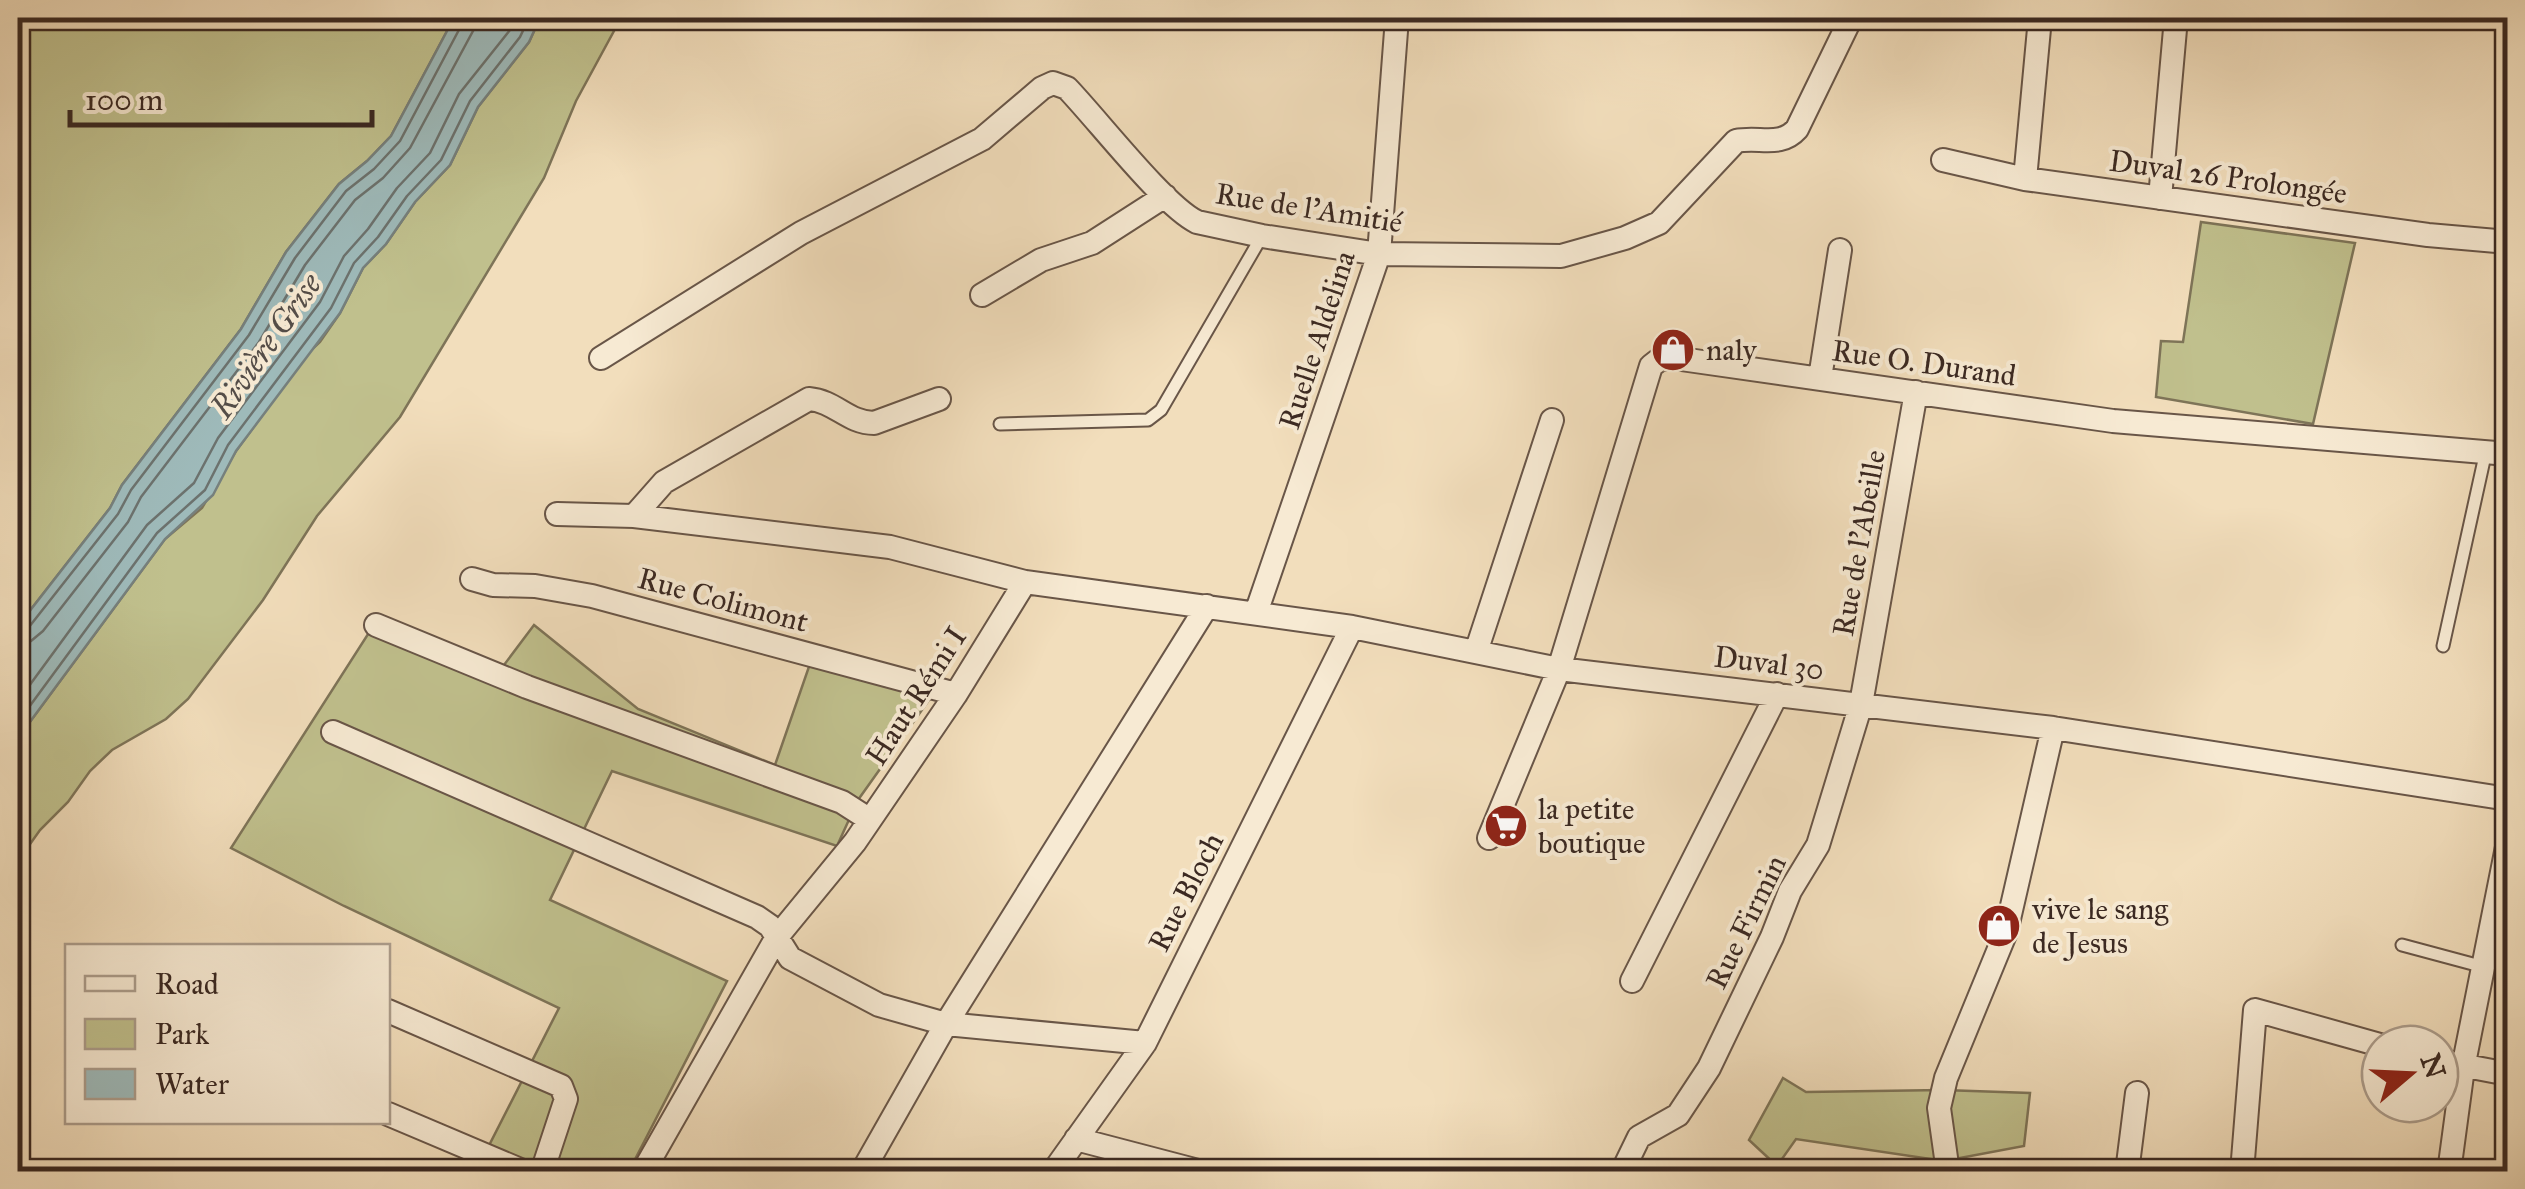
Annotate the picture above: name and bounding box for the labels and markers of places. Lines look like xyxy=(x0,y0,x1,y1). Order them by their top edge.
shop icon: naly xyxy=(1650,327,1696,373)
place label: naly xyxy=(1706,332,1758,368)
place label: la petite boutique xyxy=(1538,791,1645,861)
supermarket icon: la petite boutique xyxy=(1483,803,1529,849)
place label: vive le sang de Jesus xyxy=(2031,891,2169,961)
shop icon: vive le sang de Jesus xyxy=(1976,903,2022,949)

